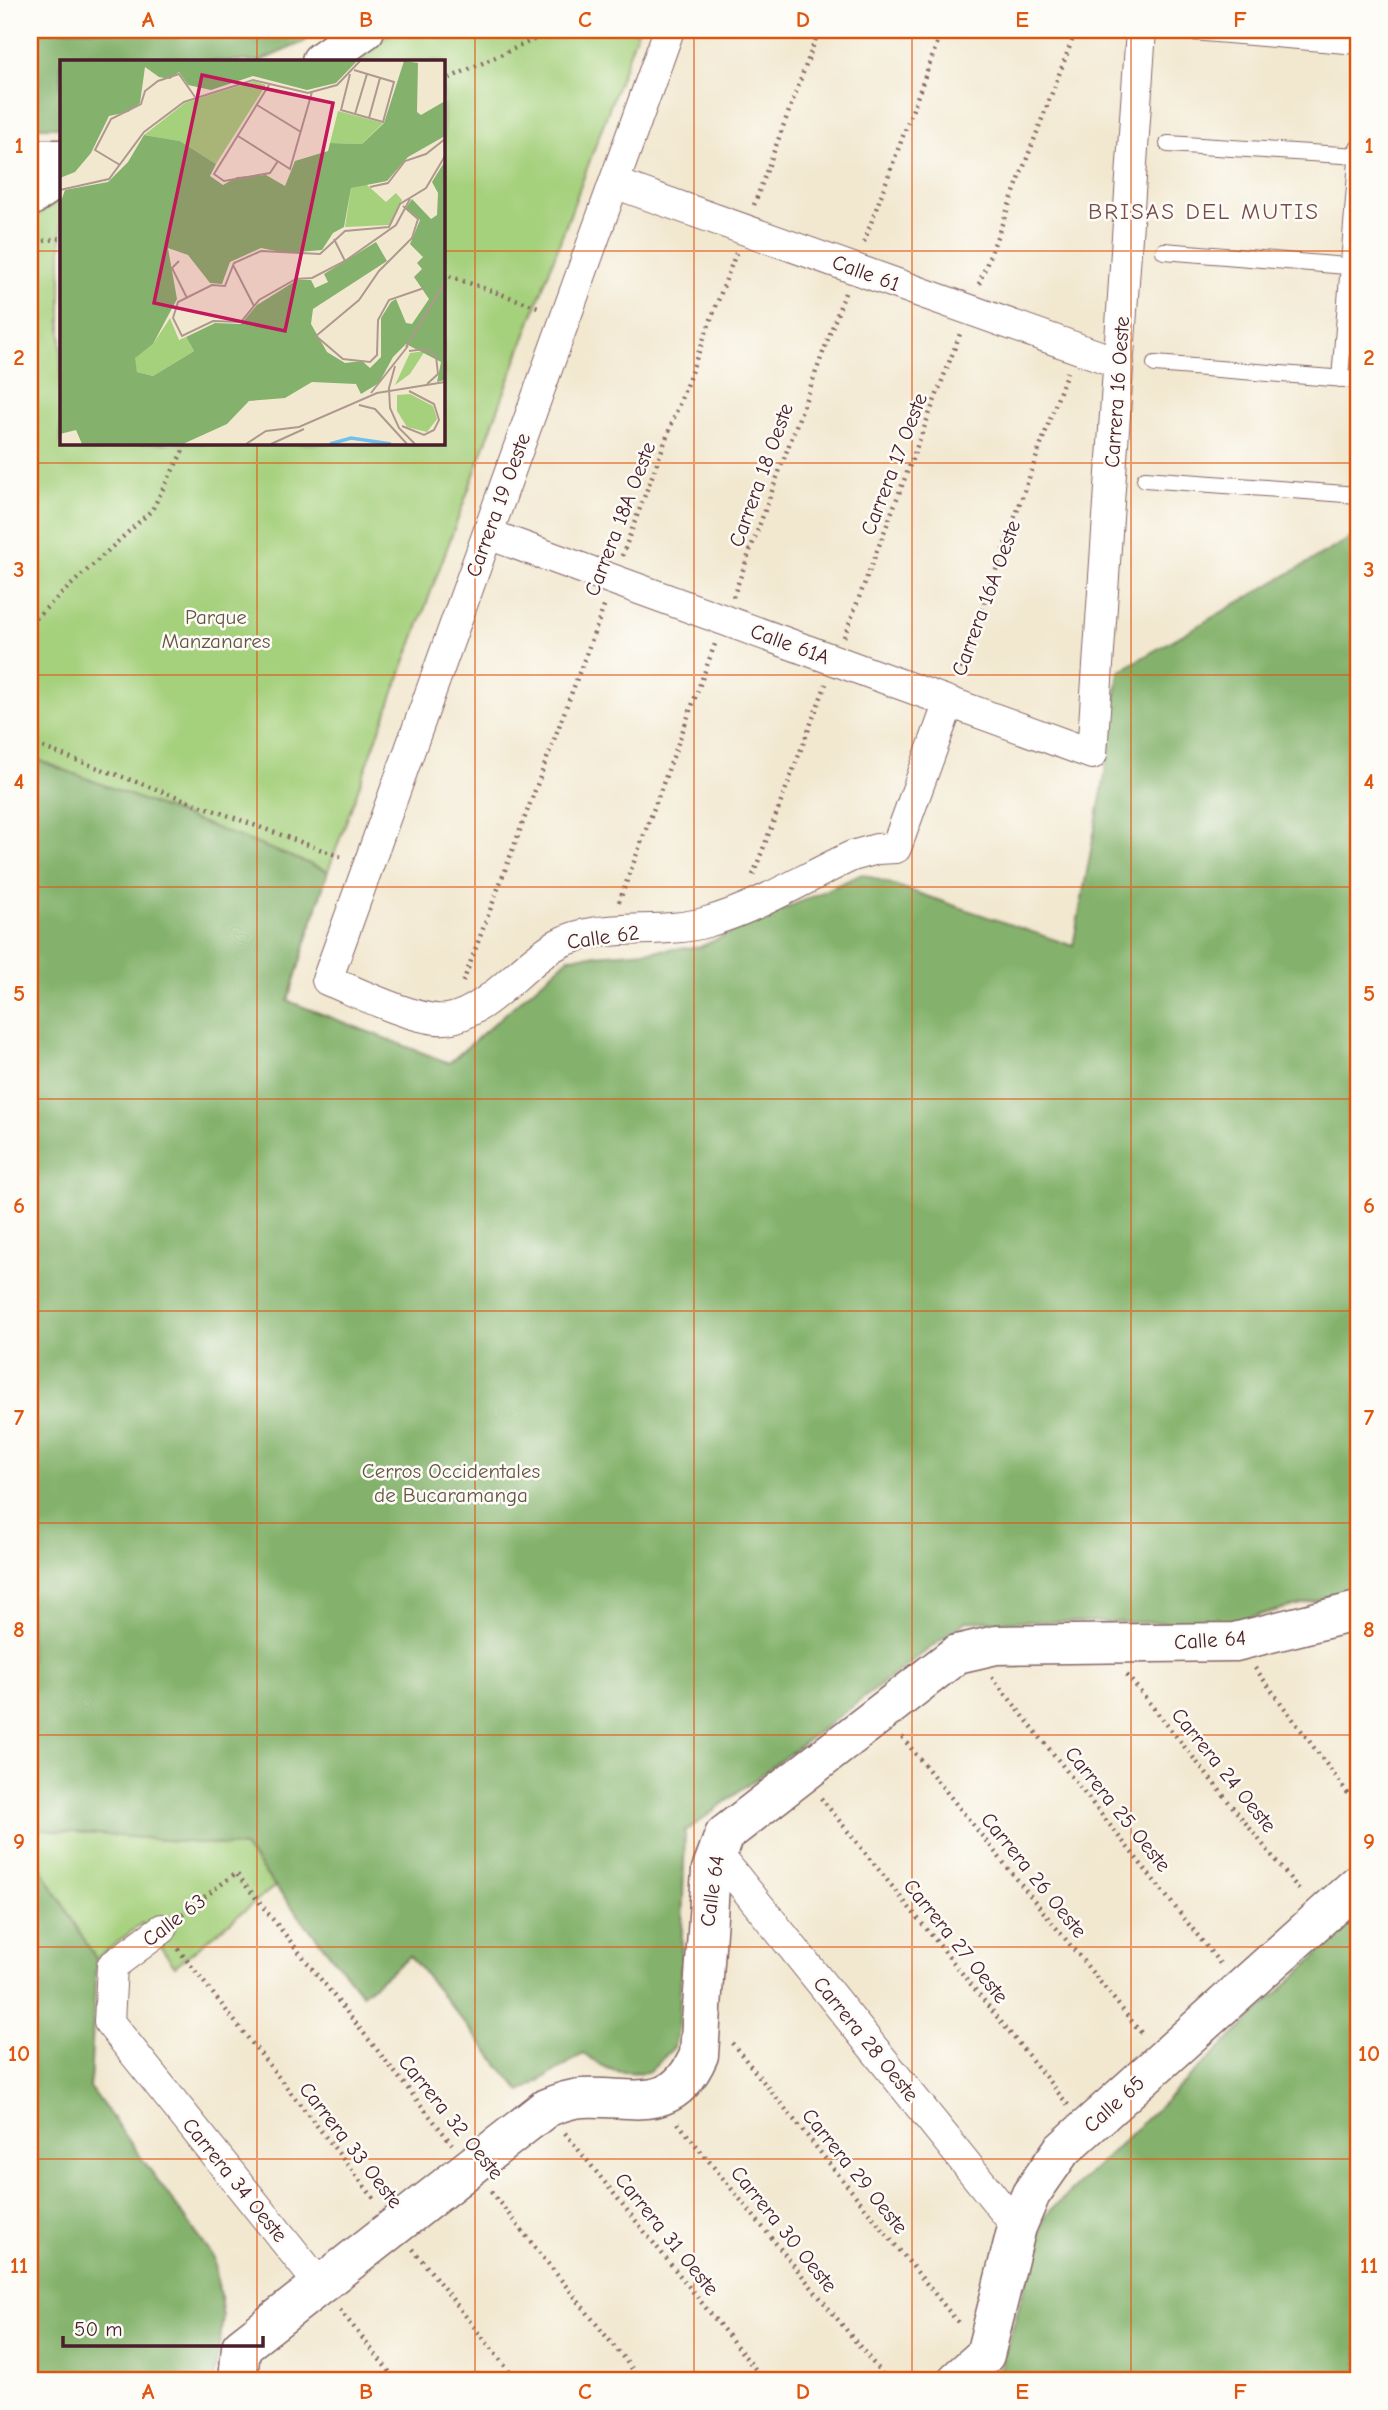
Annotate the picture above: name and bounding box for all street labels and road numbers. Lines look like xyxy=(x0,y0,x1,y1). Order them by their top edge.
street label: Calle 61 xyxy=(829,250,903,296)
street label: Carrera 16 Oeste xyxy=(1100,315,1134,469)
street label: Carrera 17 Oeste xyxy=(856,390,932,538)
street label: Carrera 18 Oeste xyxy=(724,400,798,550)
street label: Carrera 19 Oeste xyxy=(461,430,535,580)
street label: Carrera 18A Oeste xyxy=(580,438,660,600)
street label: Carrera 16A Oeste xyxy=(947,517,1025,679)
street label: Calle 61A xyxy=(747,619,833,669)
street label: Calle 62 xyxy=(565,920,641,954)
street label: Calle 64 xyxy=(1173,1626,1247,1654)
street label: Carrera 24 Oeste xyxy=(1167,1703,1281,1837)
street label: Carrera 25 Oeste xyxy=(1060,1741,1176,1877)
street label: Carrera 26 Oeste xyxy=(976,1807,1092,1943)
street label: Calle 64 xyxy=(695,1854,729,1928)
street label: Carrera 27 Oeste xyxy=(899,1874,1013,2008)
street label: Calle 63 xyxy=(138,1889,210,1951)
street label: Carrera 28 Oeste xyxy=(808,1972,924,2106)
street label: Carrera 32 Oeste xyxy=(393,2050,509,2184)
street label: Calle 65 xyxy=(1079,2071,1149,2137)
street label: Carrera 33 Oeste xyxy=(294,2077,408,2213)
street label: Carrera 29 Oeste xyxy=(797,2104,913,2238)
street label: Carrera 34 Oeste xyxy=(178,2113,292,2247)
street label: Carrera 30 Oeste xyxy=(726,2161,842,2297)
street label: Carrera 31 Oeste xyxy=(610,2168,724,2300)

